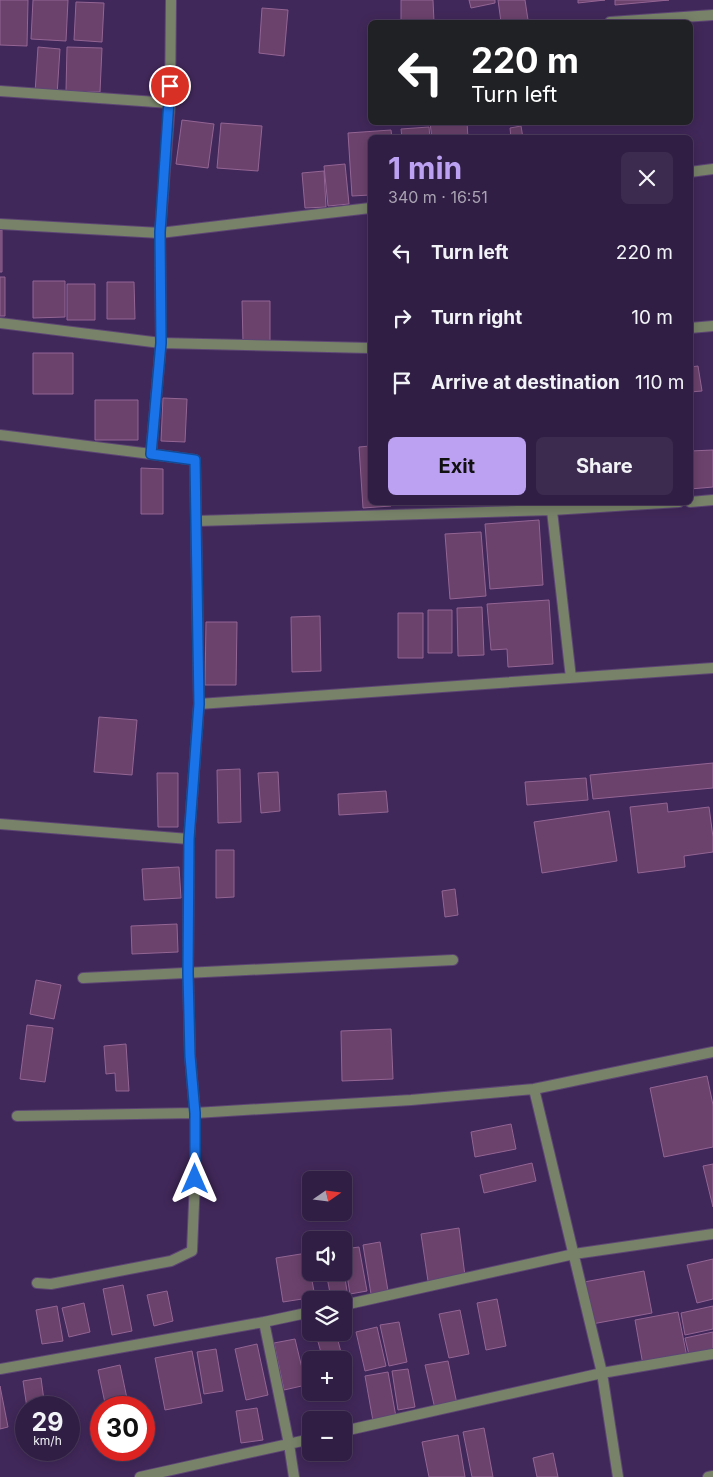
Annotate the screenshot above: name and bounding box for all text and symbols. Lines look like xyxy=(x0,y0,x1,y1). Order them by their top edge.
text: 220 m xyxy=(471,39,579,81)
icon: left xyxy=(388,40,453,105)
pin xyxy=(149,65,191,107)
icon: arrive xyxy=(156,72,184,100)
text: Turn left xyxy=(471,81,557,107)
text: 1 min xyxy=(388,150,462,186)
button: close xyxy=(621,152,673,204)
text: 340 m · 16:51 xyxy=(388,187,488,207)
icon: left xyxy=(388,239,416,267)
text: Turn left xyxy=(431,241,509,264)
text: 220 m xyxy=(616,241,673,264)
icon: right xyxy=(388,304,416,332)
text: Turn right xyxy=(431,306,522,329)
text: 10 m xyxy=(631,306,673,329)
icon: arrive xyxy=(388,369,416,397)
text: Arrive at destination xyxy=(431,371,620,394)
text: 110 m xyxy=(635,371,684,394)
button: Exit xyxy=(388,437,526,495)
button: Share xyxy=(536,437,673,495)
position arrow xyxy=(168,1152,220,1204)
north arrow xyxy=(302,1171,352,1221)
map controls xyxy=(302,1171,352,1461)
button: sound xyxy=(302,1231,352,1281)
button: layers xyxy=(302,1291,352,1341)
button: + xyxy=(302,1351,352,1401)
speed limit sign: 30 xyxy=(90,1396,155,1461)
text: 29 xyxy=(32,1407,63,1437)
button: − xyxy=(302,1411,352,1461)
text: km/h xyxy=(33,1433,62,1448)

